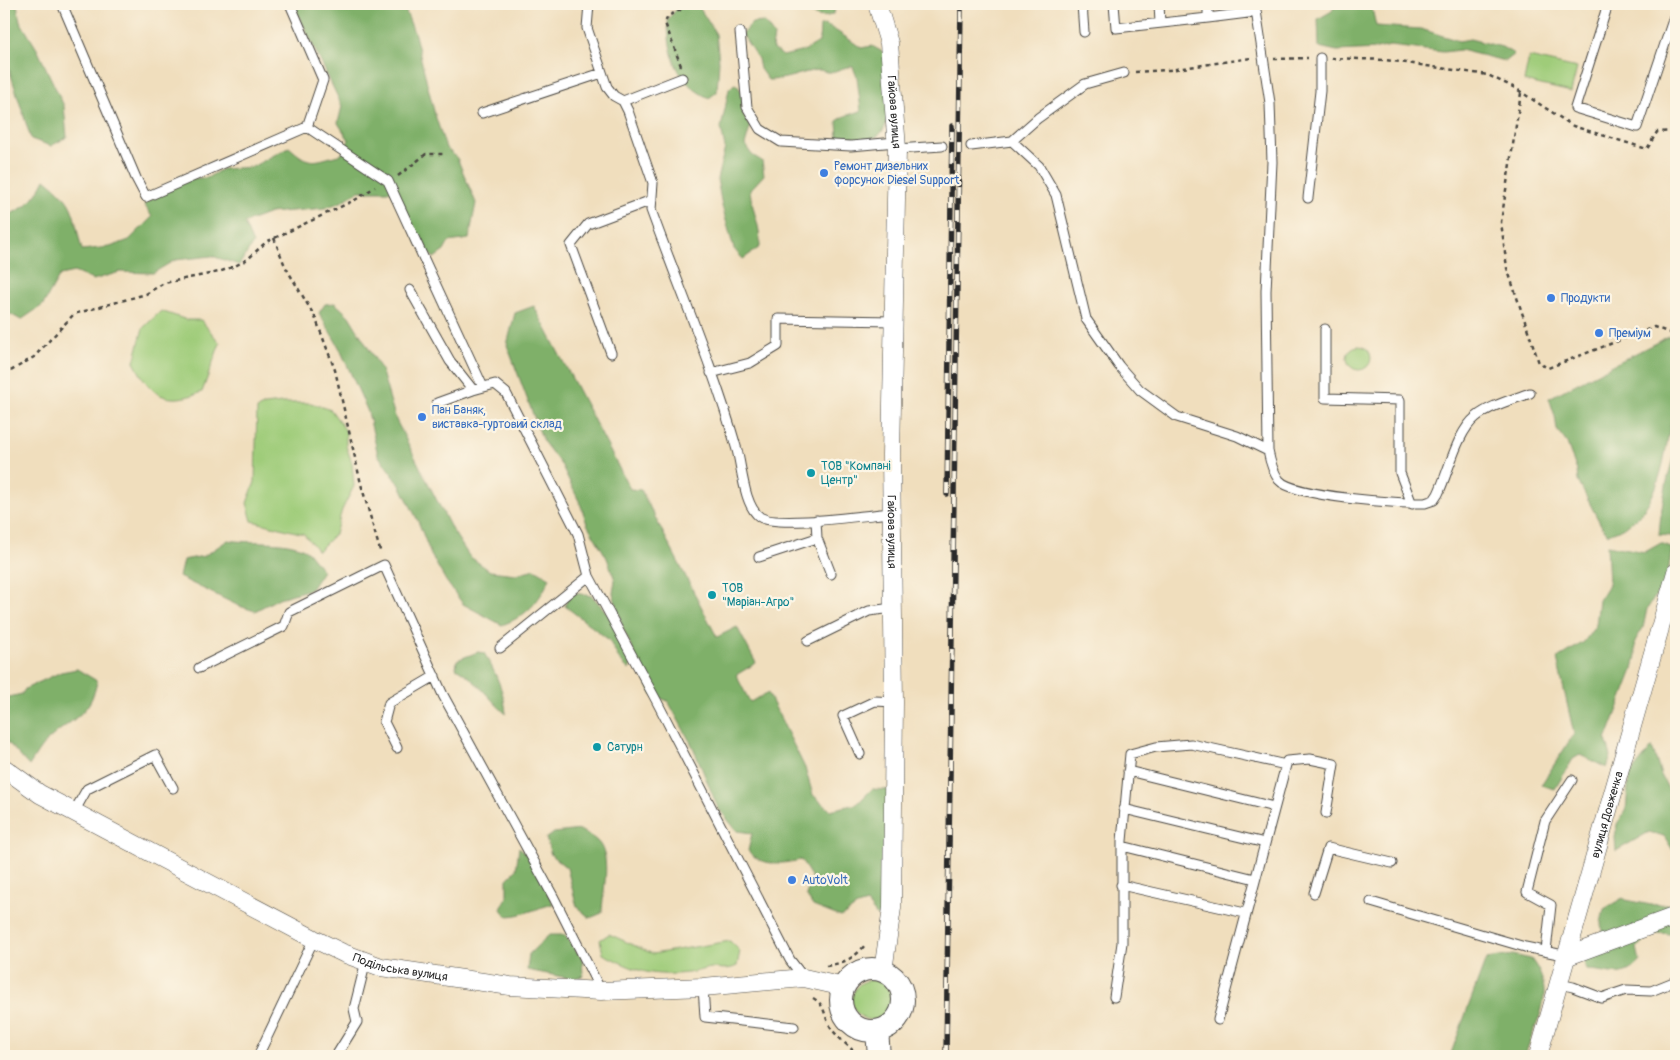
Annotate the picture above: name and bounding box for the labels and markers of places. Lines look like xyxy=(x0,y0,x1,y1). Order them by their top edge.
place label: Ремонт дизельних форсунок Diesel Support xyxy=(834,159,959,188)
marker: Ремонт дизельних форсунок Diesel Support xyxy=(818,167,830,179)
place label: Продукти xyxy=(1561,291,1611,306)
marker: Продукти xyxy=(1545,292,1557,304)
place label: Преміум xyxy=(1609,326,1651,341)
marker: Преміум xyxy=(1593,327,1605,339)
place label: Пан Баняк, виставка-гуртовий склад xyxy=(432,403,563,432)
marker: Пан Баняк, виставка-гуртовий склад xyxy=(416,411,428,423)
place label: ТОВ "Компані Центр" xyxy=(821,459,891,488)
marker: ТОВ "Компані Центр" xyxy=(805,467,817,479)
place label: ТОВ "Маріан-Агро" xyxy=(722,581,794,610)
marker: ТОВ "Маріан-Агро" xyxy=(706,589,718,601)
place label: Сатурн xyxy=(607,740,643,755)
marker: Сатурн xyxy=(591,741,603,753)
place label: AutoVolt xyxy=(802,873,848,888)
marker: AutoVolt xyxy=(786,874,798,886)

